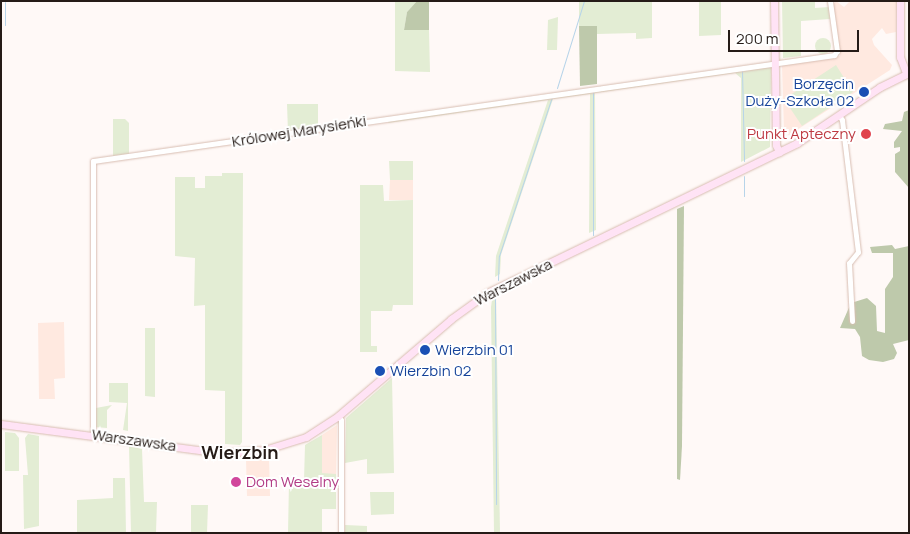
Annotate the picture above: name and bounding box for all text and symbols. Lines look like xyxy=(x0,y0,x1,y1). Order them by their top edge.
scale bar xyxy=(730,20,861,52)
text: 200 m xyxy=(736,28,779,49)
place label: Borzęcin Duży-Szkoła 02 xyxy=(745,74,854,109)
marker: Borzęcin Duży-Szkoła 02 xyxy=(858,86,870,98)
street label: Królowej Marysieńki xyxy=(230,111,368,151)
place label: Punkt Apteczny xyxy=(747,125,856,143)
marker: Punkt Apteczny xyxy=(860,128,872,140)
street label: Warszawska xyxy=(471,255,555,309)
place label: Wierzbin 01 xyxy=(435,341,514,359)
marker: Wierzbin 01 xyxy=(419,344,431,356)
place label: Wierzbin 02 xyxy=(390,362,471,380)
marker: Wierzbin 02 xyxy=(374,365,386,377)
street label: Warszawska xyxy=(91,425,177,455)
district label: Wierzbin xyxy=(201,441,279,463)
place label: Dom Weselny xyxy=(246,473,339,491)
marker: Dom Weselny xyxy=(230,476,242,488)

